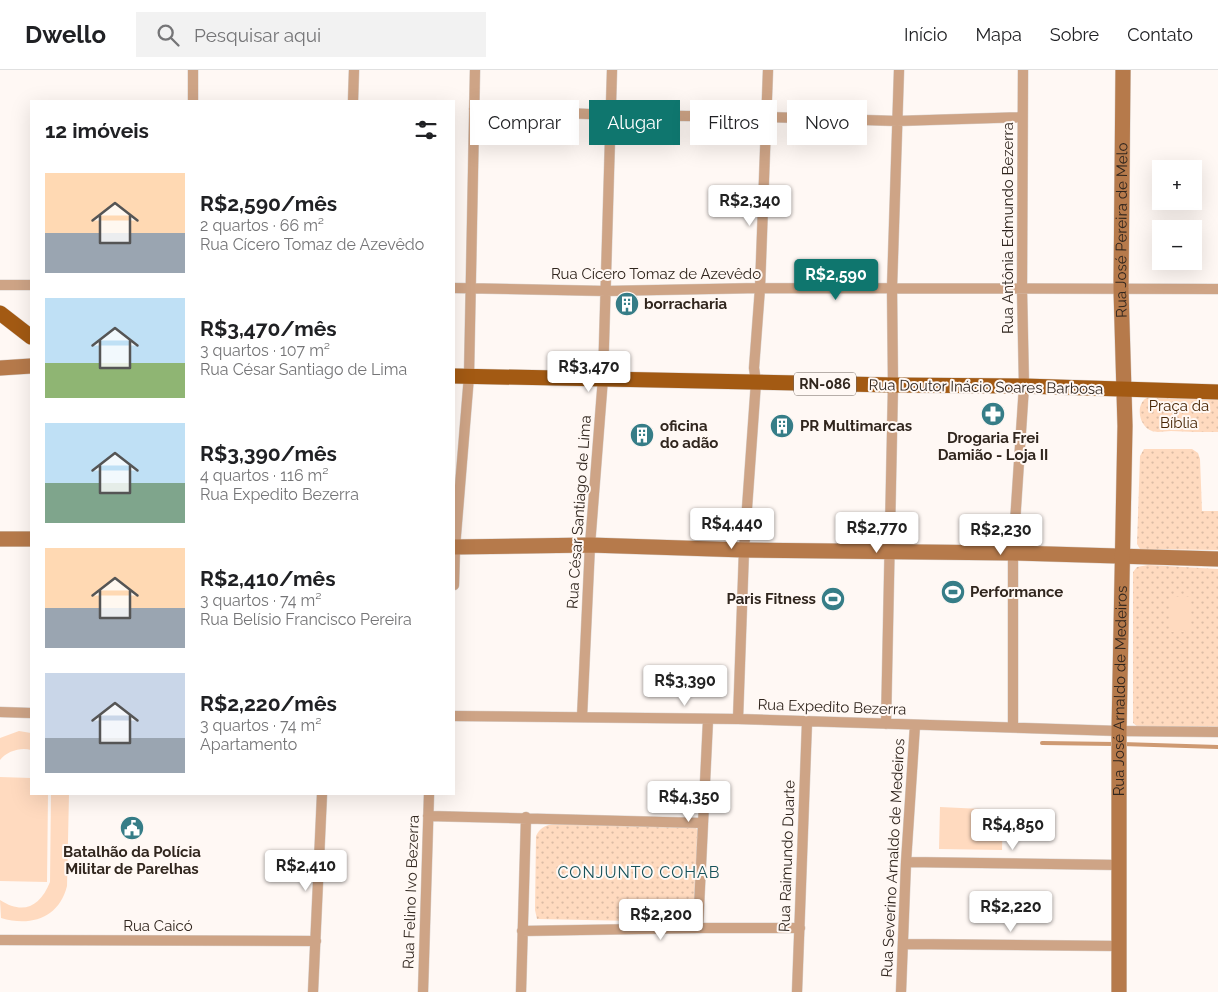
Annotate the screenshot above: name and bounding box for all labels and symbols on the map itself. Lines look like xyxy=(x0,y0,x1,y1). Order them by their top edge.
street label: Rua Antônia Edmundo Bezerra xyxy=(999,122,1017,334)
street label: Rua José Pereira de Melo xyxy=(1112,142,1131,318)
pin: R$2,340 xyxy=(704,184,796,227)
pin: R$2,590 xyxy=(790,258,882,301)
street label: Rua Cícero Tomaz de Azevêdo xyxy=(551,265,761,283)
building icon: borracharia xyxy=(614,291,640,317)
place label: borracharia xyxy=(644,295,728,313)
pin: R$3,470 xyxy=(543,350,635,393)
road number: RN-086 xyxy=(794,372,856,396)
street label: Rua Doutor Inácio Soares Barbosa xyxy=(868,376,1104,398)
park label: Praça da Bíblia xyxy=(1149,397,1209,432)
pharmacy icon: Drogaria Frei Damião - Loja II xyxy=(980,401,1006,427)
building icon: PR Multimarcas xyxy=(769,413,795,439)
street label: Rua César Santiago de Lima xyxy=(563,414,595,610)
place label: oficina do adão xyxy=(660,417,718,452)
place label: PR Multimarcas xyxy=(800,417,912,435)
building icon: oficina do adão xyxy=(629,422,655,448)
place label: Drogaria Frei Damião - Loja II xyxy=(938,429,1048,464)
pin: R$4,440 xyxy=(686,508,778,550)
pin: R$2,770 xyxy=(831,512,923,554)
pin: R$2,230 xyxy=(955,514,1047,556)
sports icon: Performance xyxy=(940,579,966,605)
place label: Performance xyxy=(970,583,1063,601)
street label: Rua José Arnaldo de Medeiros xyxy=(1110,585,1131,796)
sports icon: Paris Fitness xyxy=(820,586,846,612)
place label: Paris Fitness xyxy=(726,590,816,608)
pin: R$3,390 xyxy=(639,664,731,707)
street label: Rua Expedito Bezerra xyxy=(757,695,907,719)
street label: Rua Severino Arnaldo de Medeiros xyxy=(878,738,908,978)
pin: R$4,350 xyxy=(643,780,735,823)
street label: Rua Raimundo Duarte xyxy=(775,780,799,932)
pin: R$4,850 xyxy=(967,808,1059,851)
public building icon: Batalhão da Polícia Militar de Parelhas xyxy=(119,815,145,841)
street label: Rua Felino Ivo Bezerra xyxy=(399,815,423,969)
place label: Batalhão da Polícia Militar de Parelhas xyxy=(63,843,201,878)
pin: R$2,410 xyxy=(260,850,352,892)
district label: CONJUNTO COHAB xyxy=(558,863,720,882)
pin: R$2,220 xyxy=(965,890,1057,933)
pin: R$2,200 xyxy=(615,898,707,941)
street label: Rua Caicó xyxy=(123,917,193,935)

